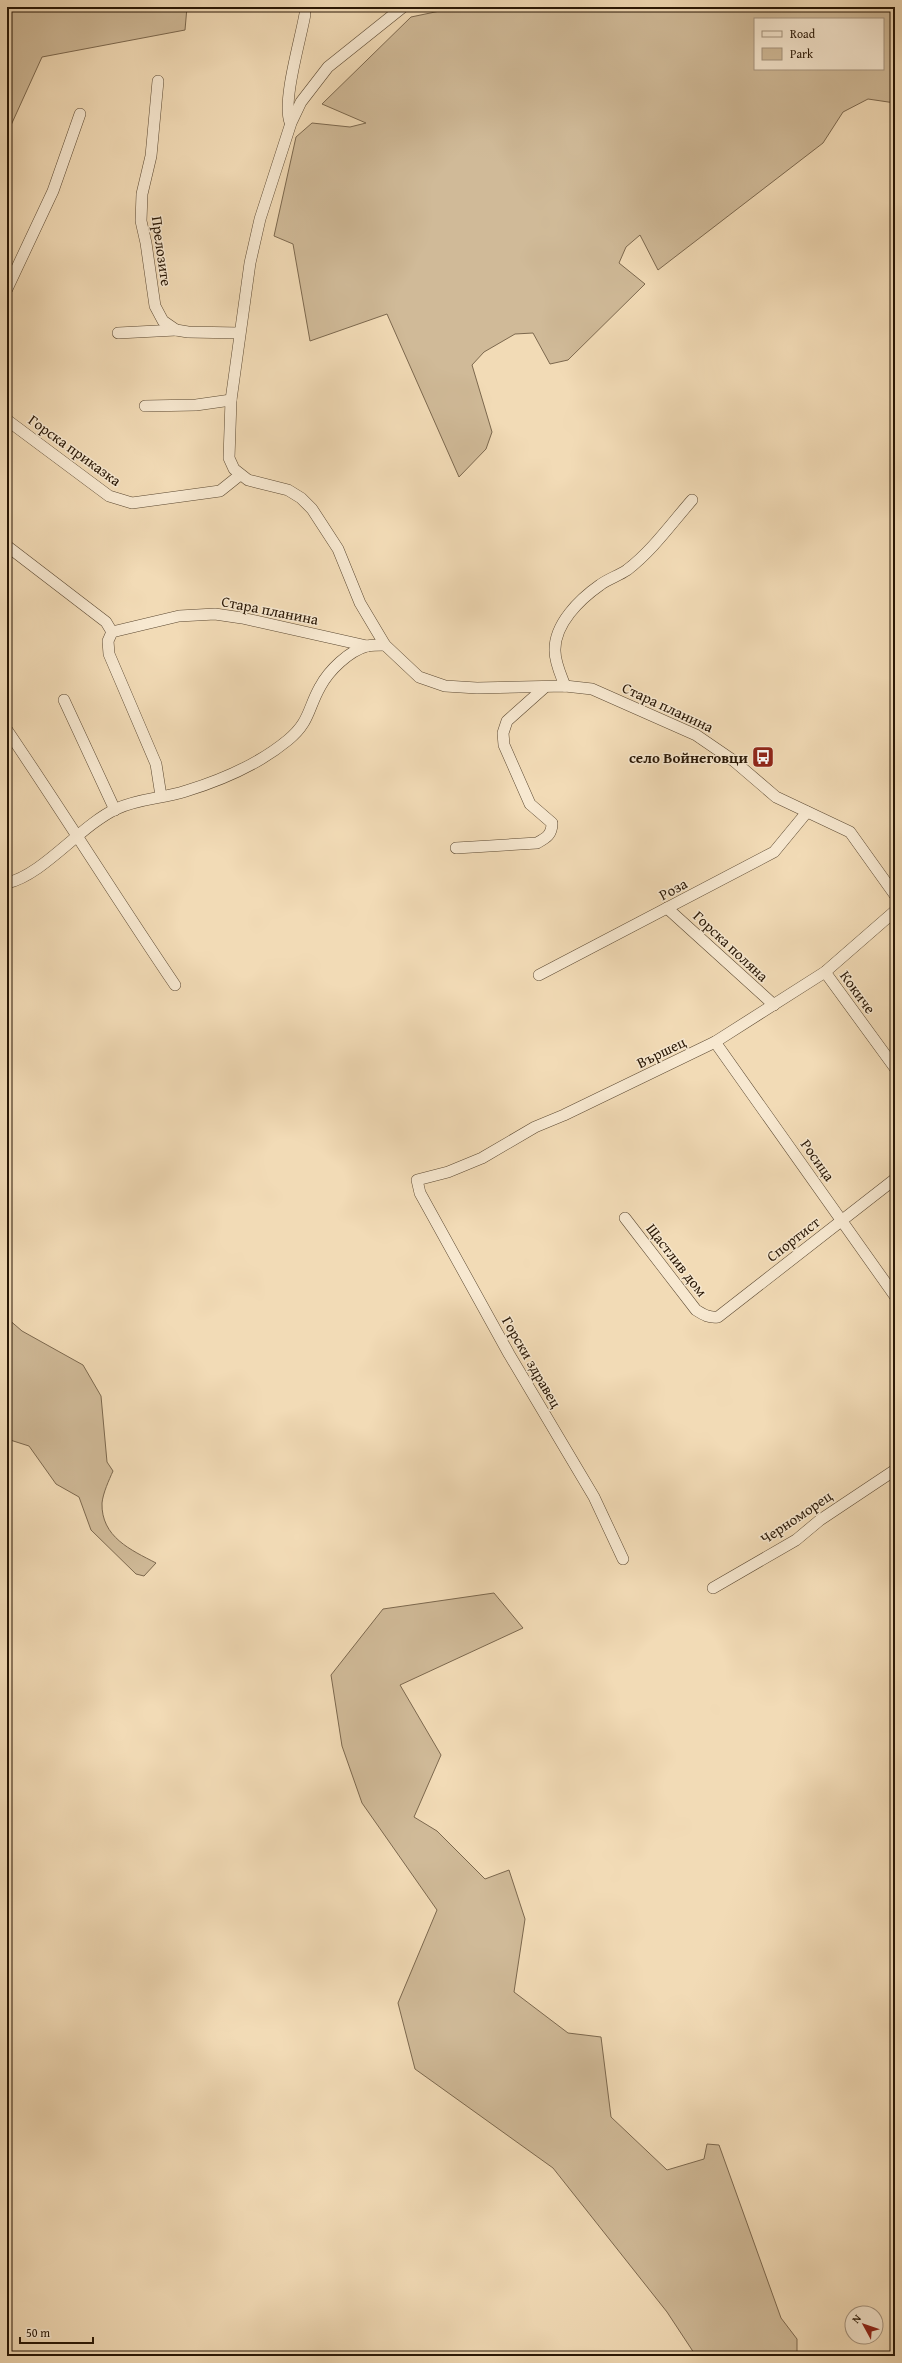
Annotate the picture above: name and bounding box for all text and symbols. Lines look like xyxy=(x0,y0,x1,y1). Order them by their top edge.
legend xyxy=(754,18,884,70)
text: Road xyxy=(790,25,816,42)
text: Park xyxy=(790,45,814,62)
street label: Прелозите xyxy=(147,215,177,287)
street label: Горска приказка xyxy=(24,409,126,491)
street label: Стара планина xyxy=(220,590,321,630)
street label: Стара планина xyxy=(619,677,718,738)
bus stop icon: село Войнеговци xyxy=(750,744,776,770)
place label: село Войнеговци xyxy=(629,747,749,768)
street label: Роза xyxy=(655,872,692,905)
street label: Горска поляна xyxy=(689,906,774,987)
street label: Кокиче xyxy=(835,966,881,1018)
street label: Вършец xyxy=(633,1031,690,1073)
street label: Росица xyxy=(796,1135,841,1186)
street label: Спортист xyxy=(762,1211,825,1266)
street label: Щастлив дом xyxy=(642,1219,713,1301)
street label: Горски здравец xyxy=(497,1312,567,1412)
street label: Черноморец xyxy=(756,1485,837,1549)
north arrow xyxy=(844,2305,884,2345)
text: N xyxy=(848,2310,865,2327)
scale bar xyxy=(20,2319,93,2345)
text: 50 m xyxy=(26,2324,50,2341)

